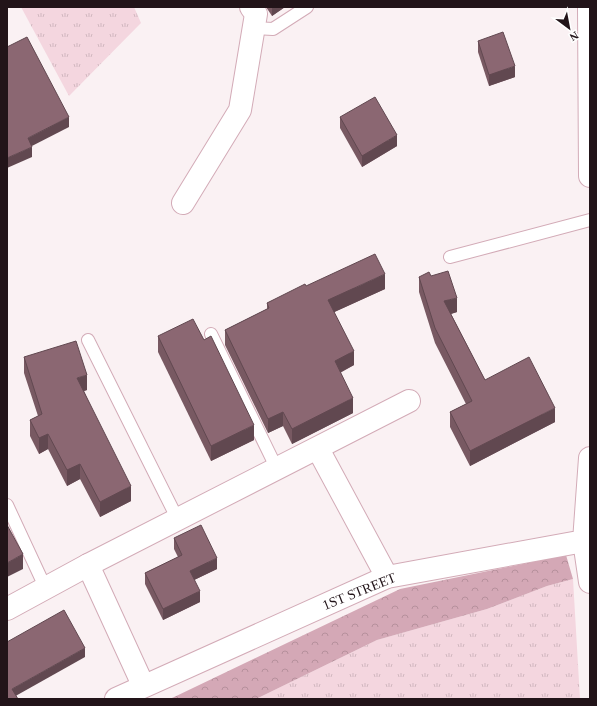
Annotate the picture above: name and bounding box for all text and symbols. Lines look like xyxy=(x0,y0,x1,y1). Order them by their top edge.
north arrow xyxy=(549,8,589,48)
text: N xyxy=(568,29,581,44)
street label: 1ST STREET xyxy=(320,570,399,613)

